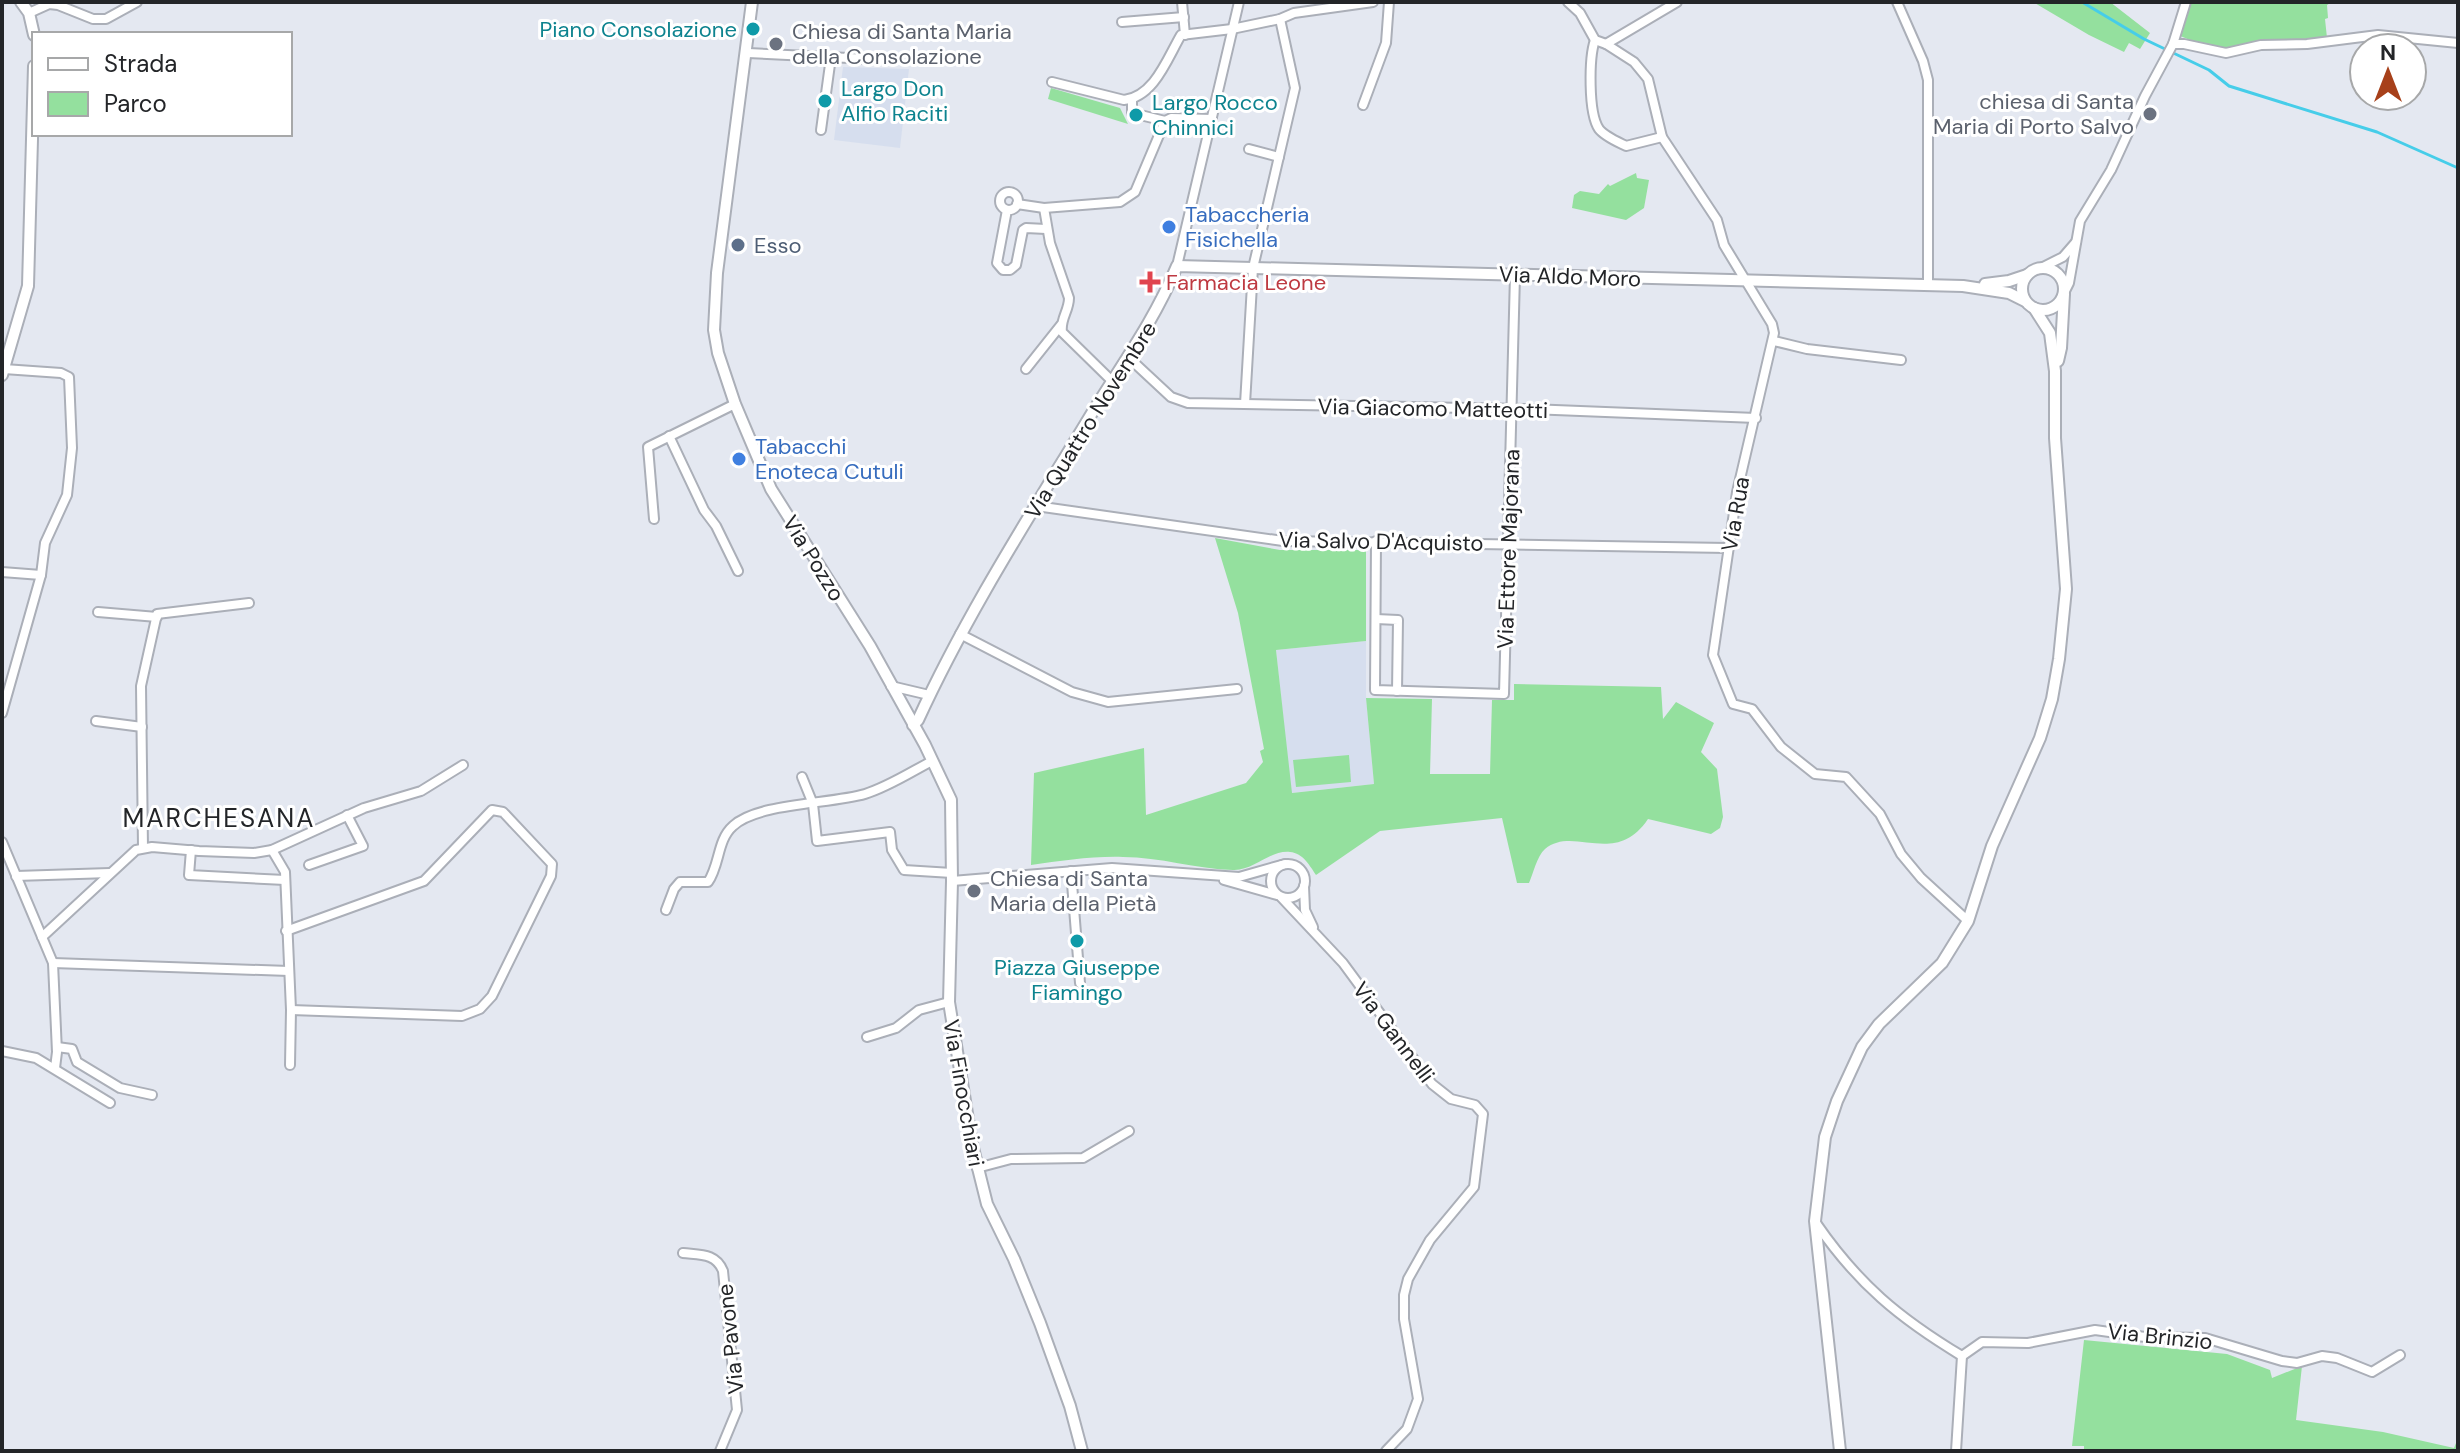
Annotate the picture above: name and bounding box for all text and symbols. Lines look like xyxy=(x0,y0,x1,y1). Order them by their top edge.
place label: Piano Consolazione xyxy=(540,15,737,44)
place label: Chiesa di Santa Maria della Consolazione xyxy=(792,17,1012,71)
marker: Piano Consolazione xyxy=(744,20,762,38)
legend xyxy=(32,32,292,136)
north arrow xyxy=(2348,32,2428,112)
marker: Chiesa di Santa Maria della Consolazione xyxy=(767,35,785,53)
text: N xyxy=(2380,38,2396,67)
text: Strada xyxy=(104,48,177,79)
place label: Largo Don Alfio Raciti xyxy=(841,74,948,128)
place label: chiesa di Santa Maria di Porto Salvo xyxy=(1933,87,2134,141)
text: Parco xyxy=(104,88,167,119)
place label: Largo Rocco Chinnici xyxy=(1152,88,1278,142)
marker: Largo Don Alfio Raciti xyxy=(816,92,834,110)
marker: chiesa di Santa Maria di Porto Salvo xyxy=(2141,105,2159,123)
marker: Largo Rocco Chinnici xyxy=(1127,106,1145,124)
place label: Tabaccheria Fisichella xyxy=(1185,200,1309,254)
marker: Tabaccheria Fisichella xyxy=(1160,218,1178,236)
place label: Esso xyxy=(754,231,802,260)
marker: Esso xyxy=(729,236,747,254)
street label: Via Aldo Moro xyxy=(1498,260,1642,293)
place label: Farmacia Leone xyxy=(1166,268,1326,297)
marker: Farmacia Leone xyxy=(1141,273,1159,291)
street label: Via Quattro Novembre xyxy=(1018,316,1163,525)
street label: Via Giacomo Matteotti xyxy=(1317,392,1549,425)
place label: Tabacchi Enoteca Cutuli xyxy=(755,432,904,486)
street label: Via Ettore Majorana xyxy=(1491,449,1526,649)
marker: Tabacchi Enoteca Cutuli xyxy=(730,450,748,468)
street label: Via Rua xyxy=(1715,474,1756,554)
street label: Via Pozzo xyxy=(776,510,851,607)
street label: Via Salvo D'Acquisto xyxy=(1278,525,1484,558)
district label: MARCHESANA xyxy=(122,801,316,835)
place label: Chiesa di Santa Maria della Pietà xyxy=(990,864,1156,918)
marker: Chiesa di Santa Maria della Pietà xyxy=(965,882,983,900)
marker: Piazza Giuseppe Fiamingo xyxy=(1068,932,1086,950)
place label: Piazza Giuseppe Fiamingo xyxy=(994,953,1160,1007)
street label: Via Gannelli xyxy=(1346,976,1441,1089)
street label: Via Finocchiari xyxy=(936,1017,991,1169)
street label: Via Pavone xyxy=(710,1282,751,1396)
street label: Via Brinzio xyxy=(2106,1317,2214,1356)

